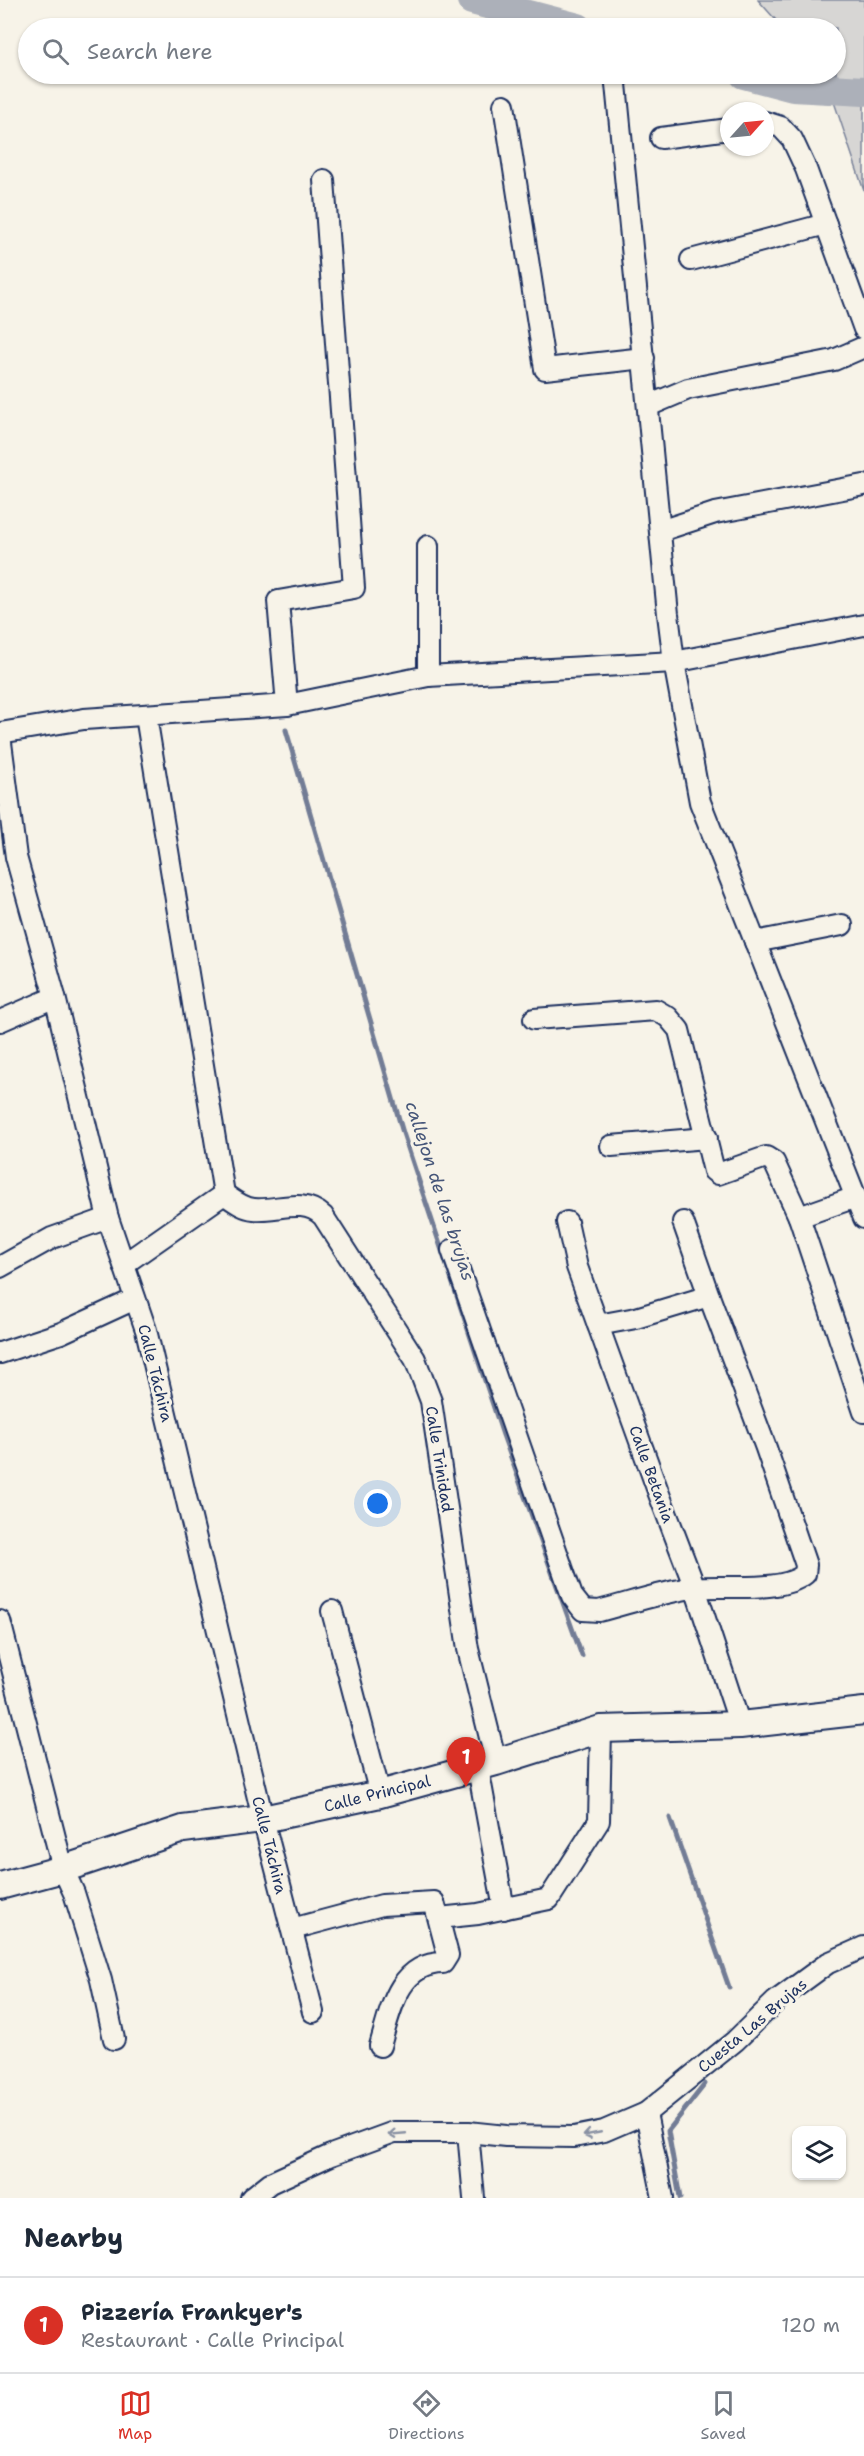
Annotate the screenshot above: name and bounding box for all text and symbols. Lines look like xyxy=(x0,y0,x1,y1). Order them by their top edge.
search box xyxy=(18,18,846,84)
icon: search xyxy=(39,35,72,68)
text: Search here xyxy=(87,37,213,66)
north arrow xyxy=(720,102,774,156)
water label: callejon de las brujas xyxy=(400,1098,480,1284)
street label: Calle Táchira xyxy=(133,1322,178,1424)
street label: Calle Trinidad xyxy=(421,1404,458,1514)
street label: Calle Betania xyxy=(624,1423,679,1526)
your location xyxy=(363,1489,392,1518)
pin: 1 xyxy=(446,1738,486,1787)
street label: Calle Principal xyxy=(322,1770,433,1817)
street label: Calle Táchira xyxy=(247,1794,292,1896)
street label: Cuesta Las Brujas xyxy=(693,1973,811,2077)
map controls xyxy=(792,2126,846,2180)
button: layers xyxy=(792,2126,846,2180)
one-way arrow xyxy=(388,2129,408,2140)
one-way arrow xyxy=(582,2129,602,2140)
text: Nearby xyxy=(24,2220,123,2255)
text: Pizzería Frankyer's xyxy=(81,2298,303,2327)
text: 1 xyxy=(39,2312,48,2338)
text: 120 m xyxy=(781,2312,840,2338)
text: Restaurant · Calle Principal xyxy=(81,2327,344,2353)
tab: Map xyxy=(118,2387,152,2444)
tab: Directions xyxy=(388,2387,465,2444)
tab: Saved xyxy=(701,2387,746,2444)

